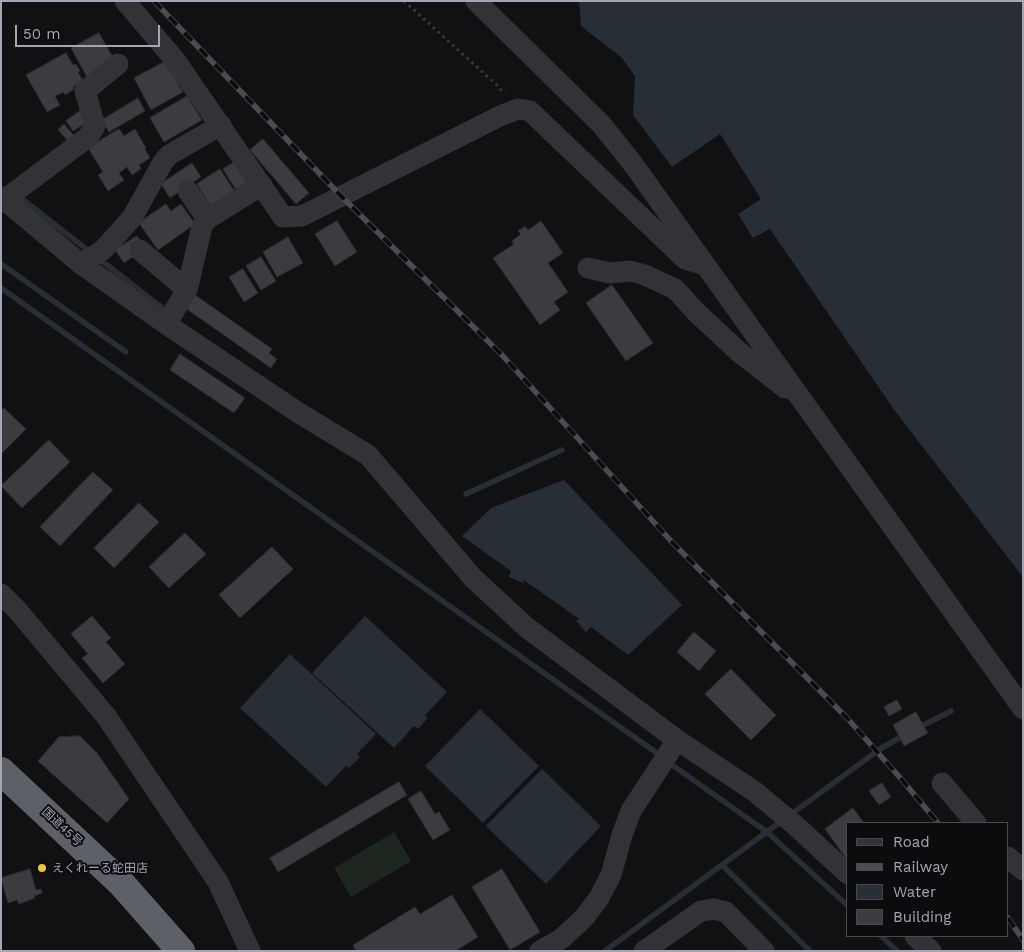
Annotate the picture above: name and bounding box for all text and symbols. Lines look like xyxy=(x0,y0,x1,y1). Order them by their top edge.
scale bar xyxy=(18,15,162,47)
text: 50 m xyxy=(23,25,60,43)
street label: 国道45号 xyxy=(39,805,85,849)
legend xyxy=(846,822,1009,937)
text: Road xyxy=(893,833,930,851)
text: Railway xyxy=(893,858,948,876)
place label: えくれーる蛇田店 xyxy=(52,861,148,875)
marker: えくれーる蛇田店 xyxy=(36,862,48,874)
text: Water xyxy=(893,883,936,901)
text: Building xyxy=(893,908,951,926)

